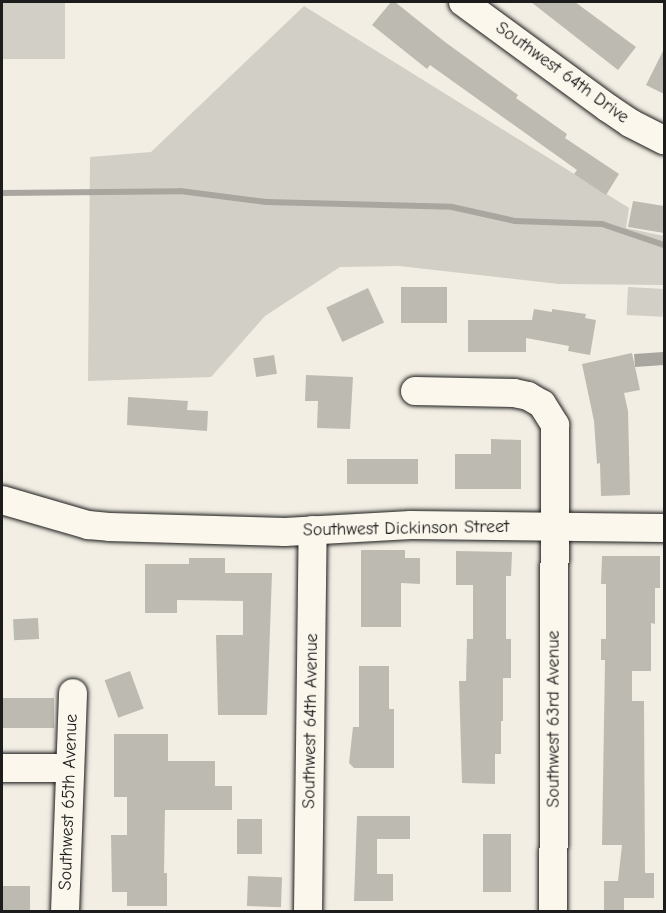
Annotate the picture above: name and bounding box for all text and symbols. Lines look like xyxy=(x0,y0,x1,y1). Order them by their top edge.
street label: Southwest 64th Drive xyxy=(491,17,633,129)
street label: Southwest Dickinson Street xyxy=(303,516,509,542)
street label: Southwest 63rd Avenue xyxy=(543,630,565,808)
street label: Southwest 64th Avenue xyxy=(299,633,323,809)
street label: Southwest 65th Avenue xyxy=(55,713,83,891)

